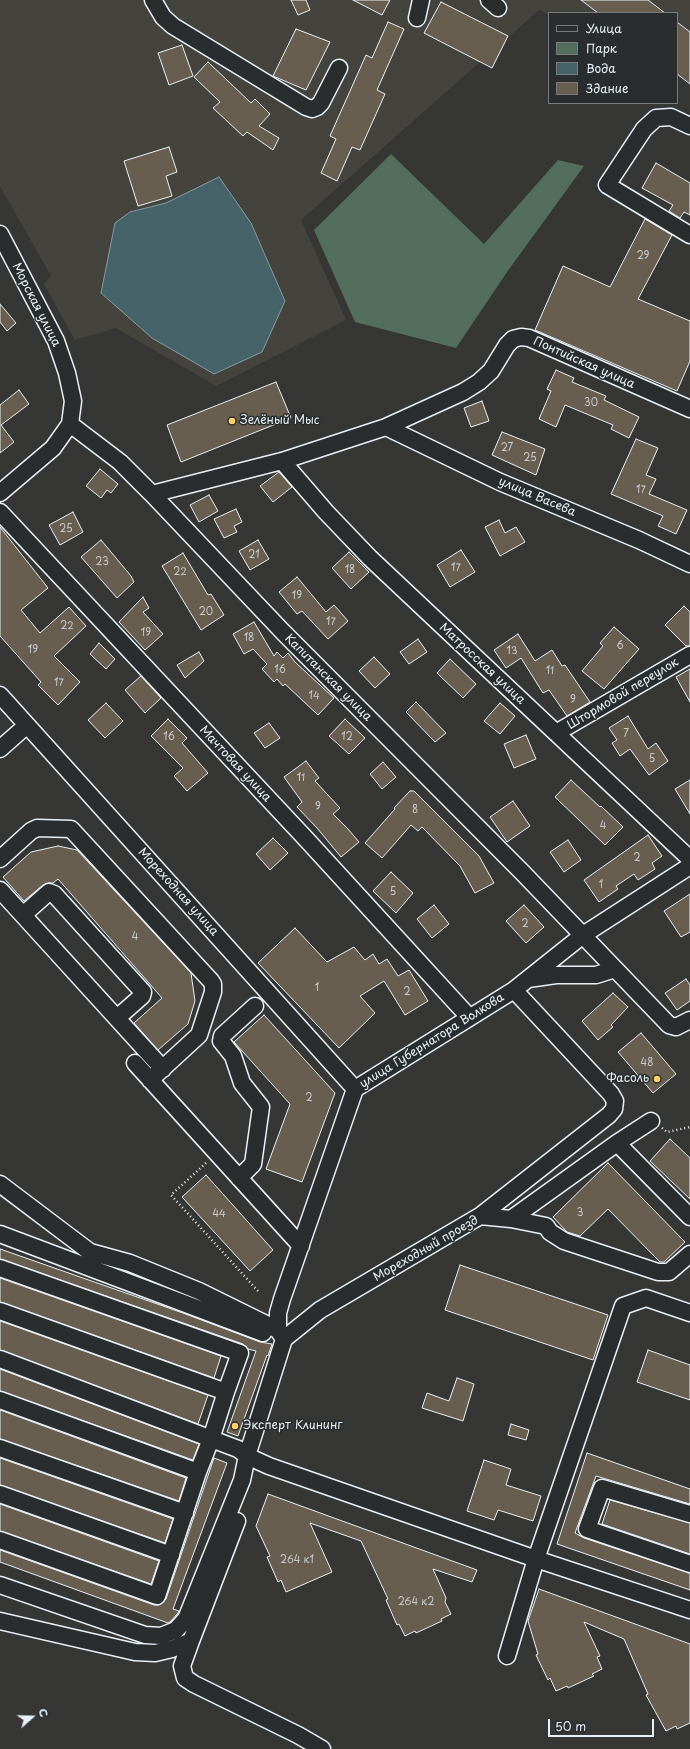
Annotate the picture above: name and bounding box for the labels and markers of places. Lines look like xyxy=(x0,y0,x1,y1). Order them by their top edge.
place label: Зелёный Мыс xyxy=(240,414,320,428)
marker: Зелёный Мыс xyxy=(227,416,237,426)
place label: Фасоль xyxy=(606,1072,649,1086)
marker: Фасоль xyxy=(652,1074,662,1084)
place label: Эксперт Клининг xyxy=(243,1419,343,1433)
marker: Эксперт Клининг xyxy=(230,1421,240,1431)

